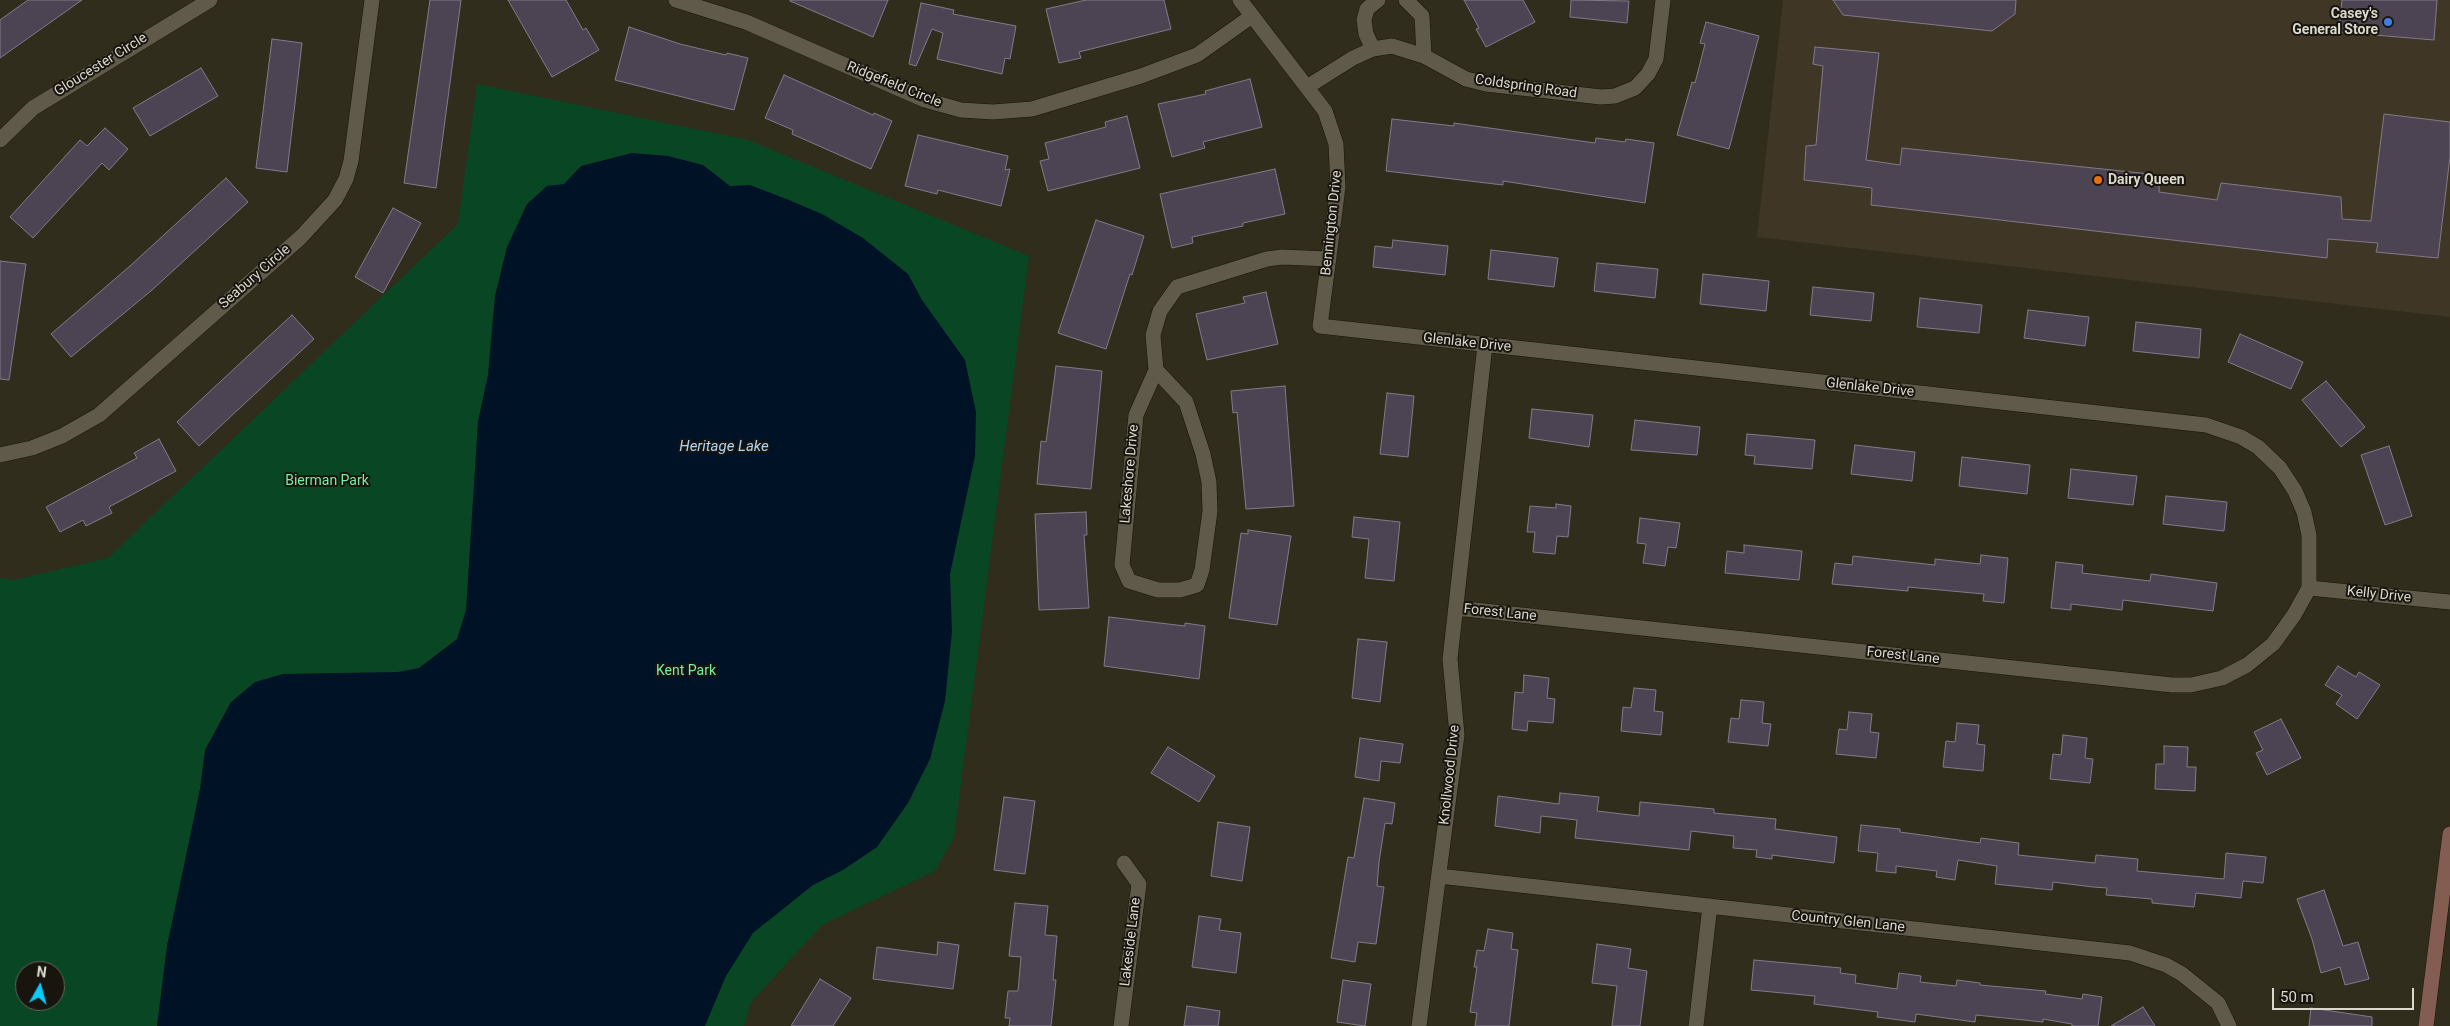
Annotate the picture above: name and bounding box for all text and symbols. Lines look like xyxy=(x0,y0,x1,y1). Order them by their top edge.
place label: Casey's General Store xyxy=(2292,6,2378,38)
marker: Casey's General Store xyxy=(2382,16,2394,28)
street label: Gloucester Circle xyxy=(52,30,150,100)
street label: Ridgefield Circle xyxy=(844,58,944,112)
street label: Coldspring Road xyxy=(1474,72,1578,102)
street label: Bennington Drive xyxy=(1318,170,1346,276)
place label: Dairy Queen xyxy=(2108,172,2185,188)
marker: Dairy Queen xyxy=(2092,174,2104,186)
street label: Seabury Circle xyxy=(216,241,294,313)
street label: Glenlake Drive xyxy=(1422,330,1512,356)
street label: Glenlake Drive xyxy=(1825,375,1915,401)
street label: Lakeshore Drive xyxy=(1117,424,1143,524)
water label: Heritage Lake xyxy=(679,438,769,456)
park label: Bierman Park xyxy=(285,473,369,489)
street label: Kelly Drive xyxy=(2346,583,2412,607)
street label: Forest Lane xyxy=(1463,601,1537,625)
street label: Forest Lane xyxy=(1866,644,1940,668)
park label: Kent Park xyxy=(656,663,716,679)
street label: Knollwood Drive xyxy=(1436,724,1464,826)
street label: Lakeside Lane xyxy=(1117,897,1145,987)
street label: Country Glen Lane xyxy=(1790,908,1906,936)
north arrow xyxy=(15,961,65,1011)
text: N xyxy=(36,964,48,981)
scale bar xyxy=(2275,978,2418,1010)
text: 50 m xyxy=(2280,988,2314,1006)

